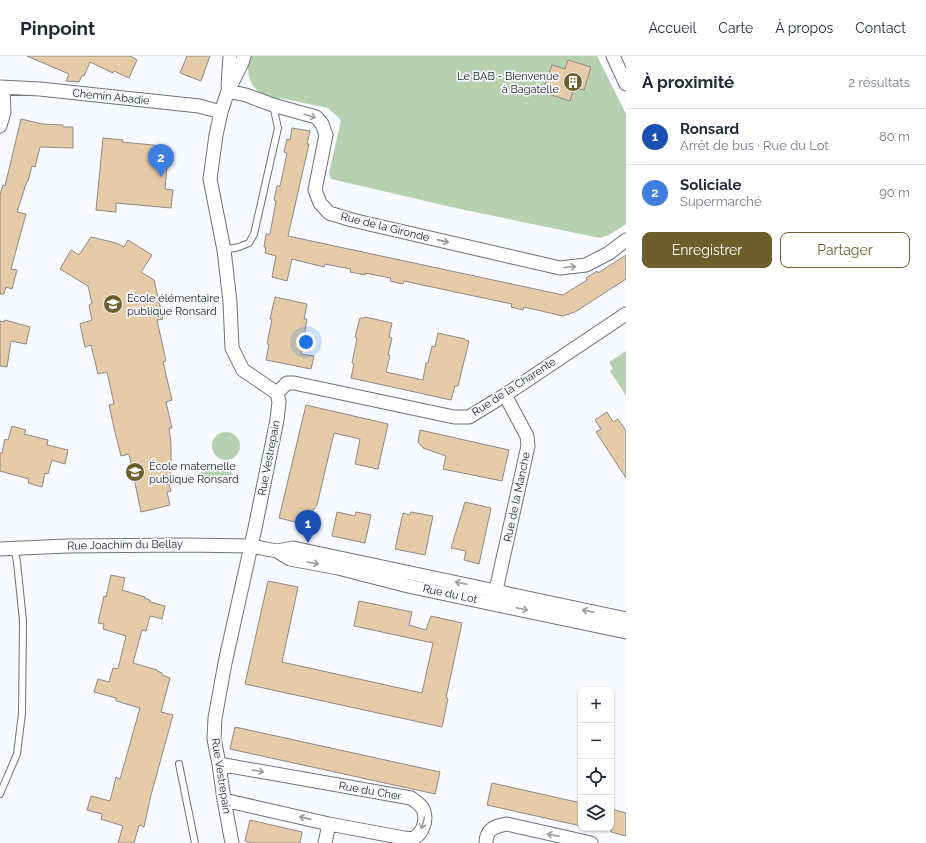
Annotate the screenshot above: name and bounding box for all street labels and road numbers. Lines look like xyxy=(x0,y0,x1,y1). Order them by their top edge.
street label: Chemin Abadie xyxy=(72,86,151,108)
street label: Rue de la Gironde xyxy=(339,210,431,244)
street label: Rue de la Charente xyxy=(470,355,559,419)
street label: Rue Vestrepain xyxy=(255,419,283,497)
street label: Rue de la Manche xyxy=(501,450,533,543)
street label: Rue Joachim du Bellay xyxy=(67,537,183,553)
street label: Rue du Lot xyxy=(421,582,479,606)
street label: Rue Vestrepain xyxy=(209,737,233,815)
street label: Rue du Cher xyxy=(338,779,402,803)

